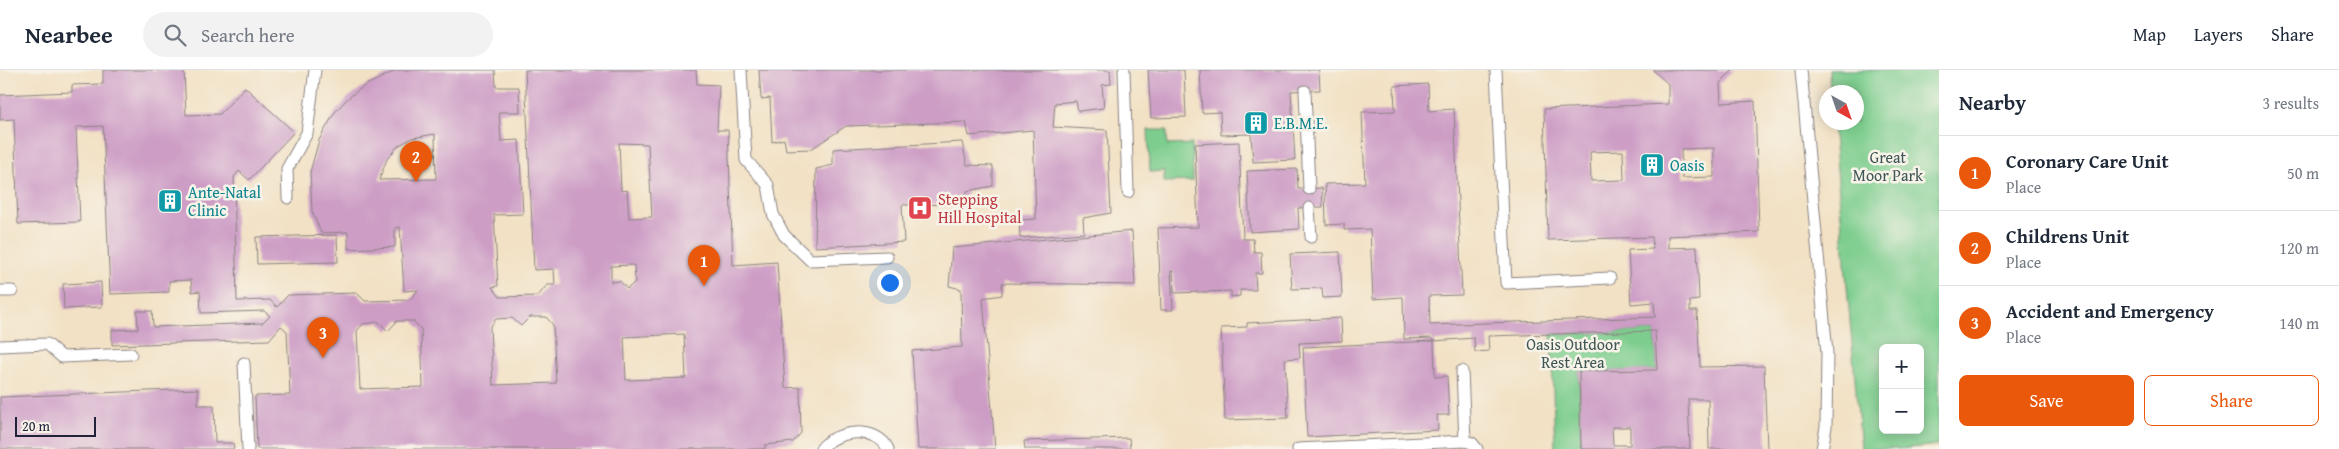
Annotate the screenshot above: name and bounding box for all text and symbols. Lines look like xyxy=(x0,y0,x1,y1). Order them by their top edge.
search box xyxy=(143,12,493,57)
text: Nearbee xyxy=(25,17,113,52)
icon: search xyxy=(161,21,189,49)
text: Search here xyxy=(201,21,295,49)
text: Map xyxy=(2133,21,2166,48)
text: Layers xyxy=(2194,21,2243,48)
text: Share xyxy=(2271,21,2314,48)
north arrow xyxy=(1819,85,1864,130)
text: Nearby xyxy=(1959,87,2026,118)
text: 3 results xyxy=(2262,91,2319,115)
building icon: E.B.M.E. xyxy=(1243,110,1269,136)
place label: E.B.M.E. xyxy=(1274,111,1328,135)
pin: 2 xyxy=(400,141,432,182)
park label: Great Moor Park xyxy=(1853,145,1924,187)
text: Coronary Care Unit xyxy=(2006,147,2169,175)
building icon: Oasis xyxy=(1639,152,1665,178)
place label: Oasis xyxy=(1670,153,1704,177)
text: 1 xyxy=(1971,161,1979,185)
text: 50 m xyxy=(2287,161,2319,185)
text: Place xyxy=(2006,175,2041,199)
place label: Ante-Natal Clinic xyxy=(188,180,262,222)
place label: Stepping Hill Hospital xyxy=(938,187,1022,229)
building icon: Ante-Natal Clinic xyxy=(157,188,183,214)
hospital icon: Stepping Hill Hospital xyxy=(907,195,933,221)
text: Childrens Unit xyxy=(2006,222,2129,250)
text: 2 xyxy=(1971,236,1979,260)
text: 120 m xyxy=(2279,236,2319,260)
pin: 1 xyxy=(688,245,720,286)
text: Place xyxy=(2006,250,2041,274)
your location xyxy=(877,270,903,296)
text: Accident and Emergency xyxy=(2006,297,2214,325)
text: 3 xyxy=(1971,311,1979,335)
text: 140 m xyxy=(2279,311,2319,335)
pin: 3 xyxy=(307,317,339,358)
text: Place xyxy=(2006,325,2041,349)
park label: Oasis Outdoor Rest Area xyxy=(1526,332,1620,374)
map controls xyxy=(1879,344,1924,434)
button: + xyxy=(1879,344,1924,389)
button: Save xyxy=(1959,375,2134,426)
button: Share xyxy=(2144,375,2319,426)
button: − xyxy=(1879,389,1924,434)
scale bar xyxy=(15,414,96,437)
text: 20 m xyxy=(22,416,50,436)

